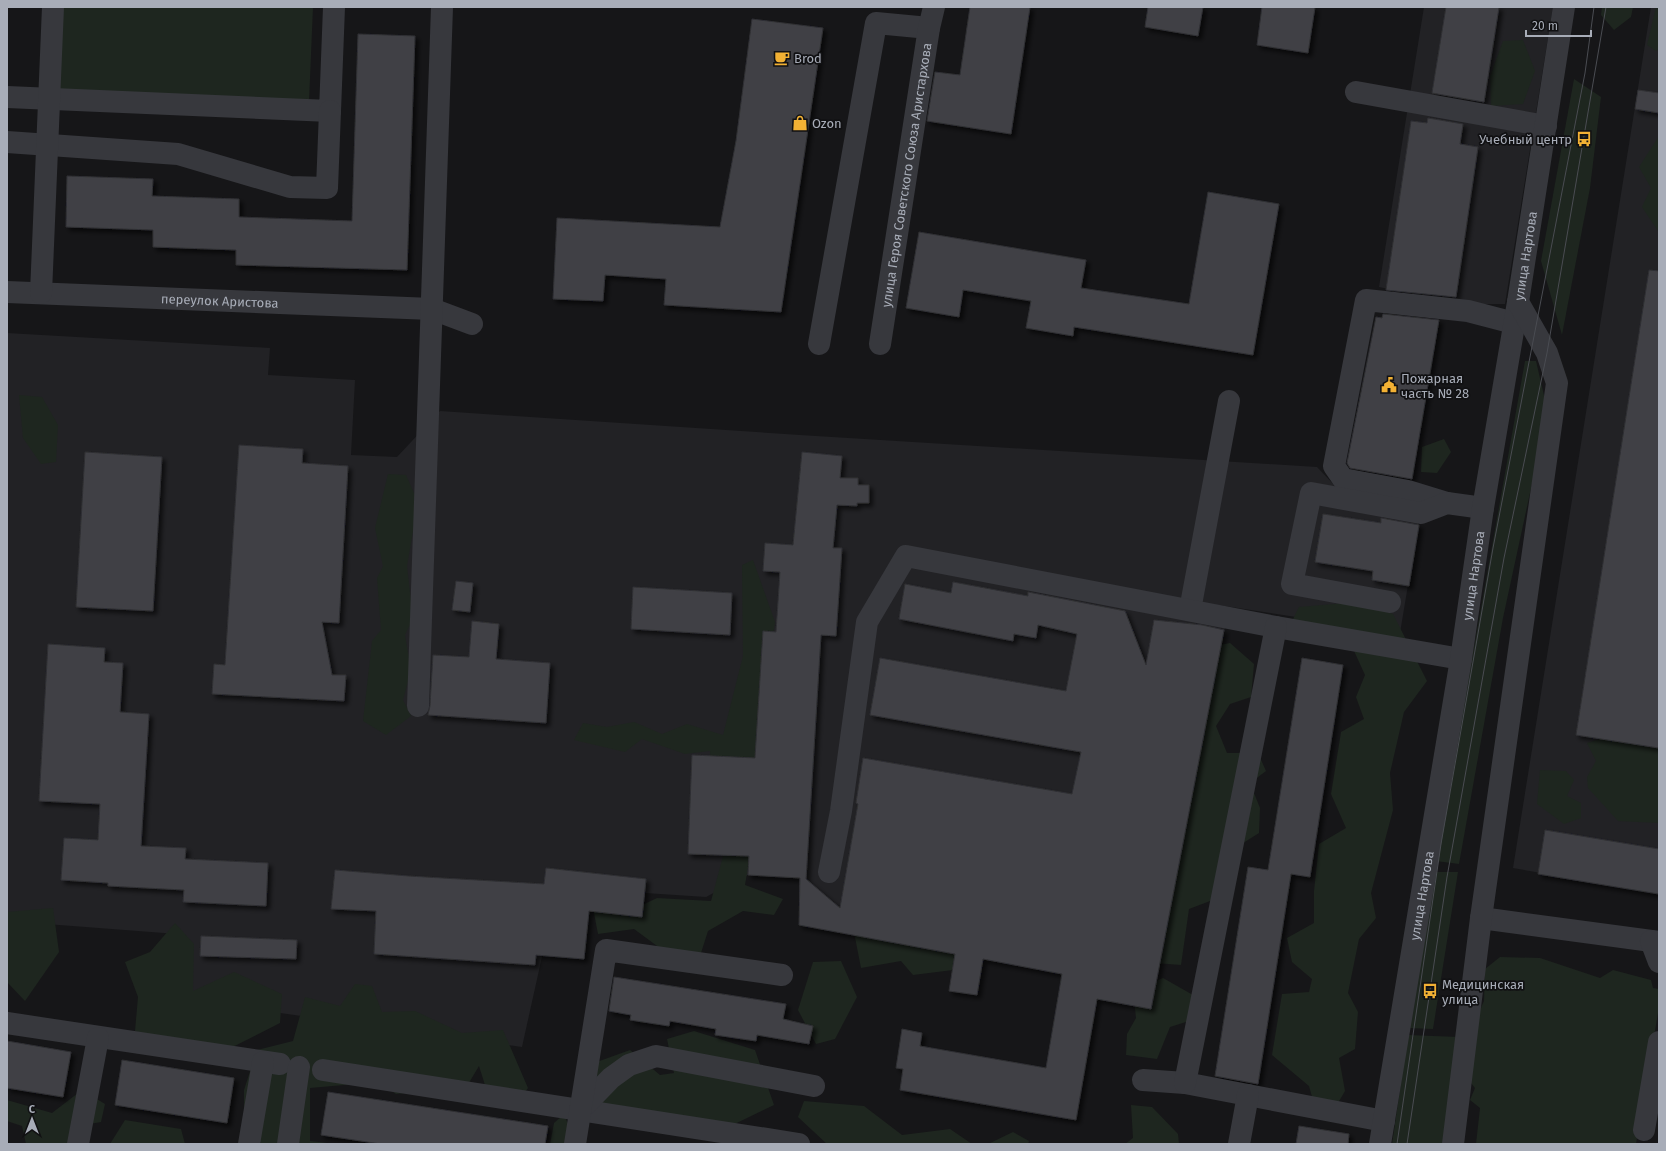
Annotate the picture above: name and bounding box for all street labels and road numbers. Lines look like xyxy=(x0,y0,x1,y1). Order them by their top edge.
street label: улица Героя Советского Союза Аристархова xyxy=(878,42,934,308)
street label: улица Нартова xyxy=(1511,210,1540,302)
street label: переулок Аристова xyxy=(161,291,279,310)
street label: улица Нартова xyxy=(1459,530,1487,621)
street label: улица Нартова xyxy=(1407,850,1436,941)

